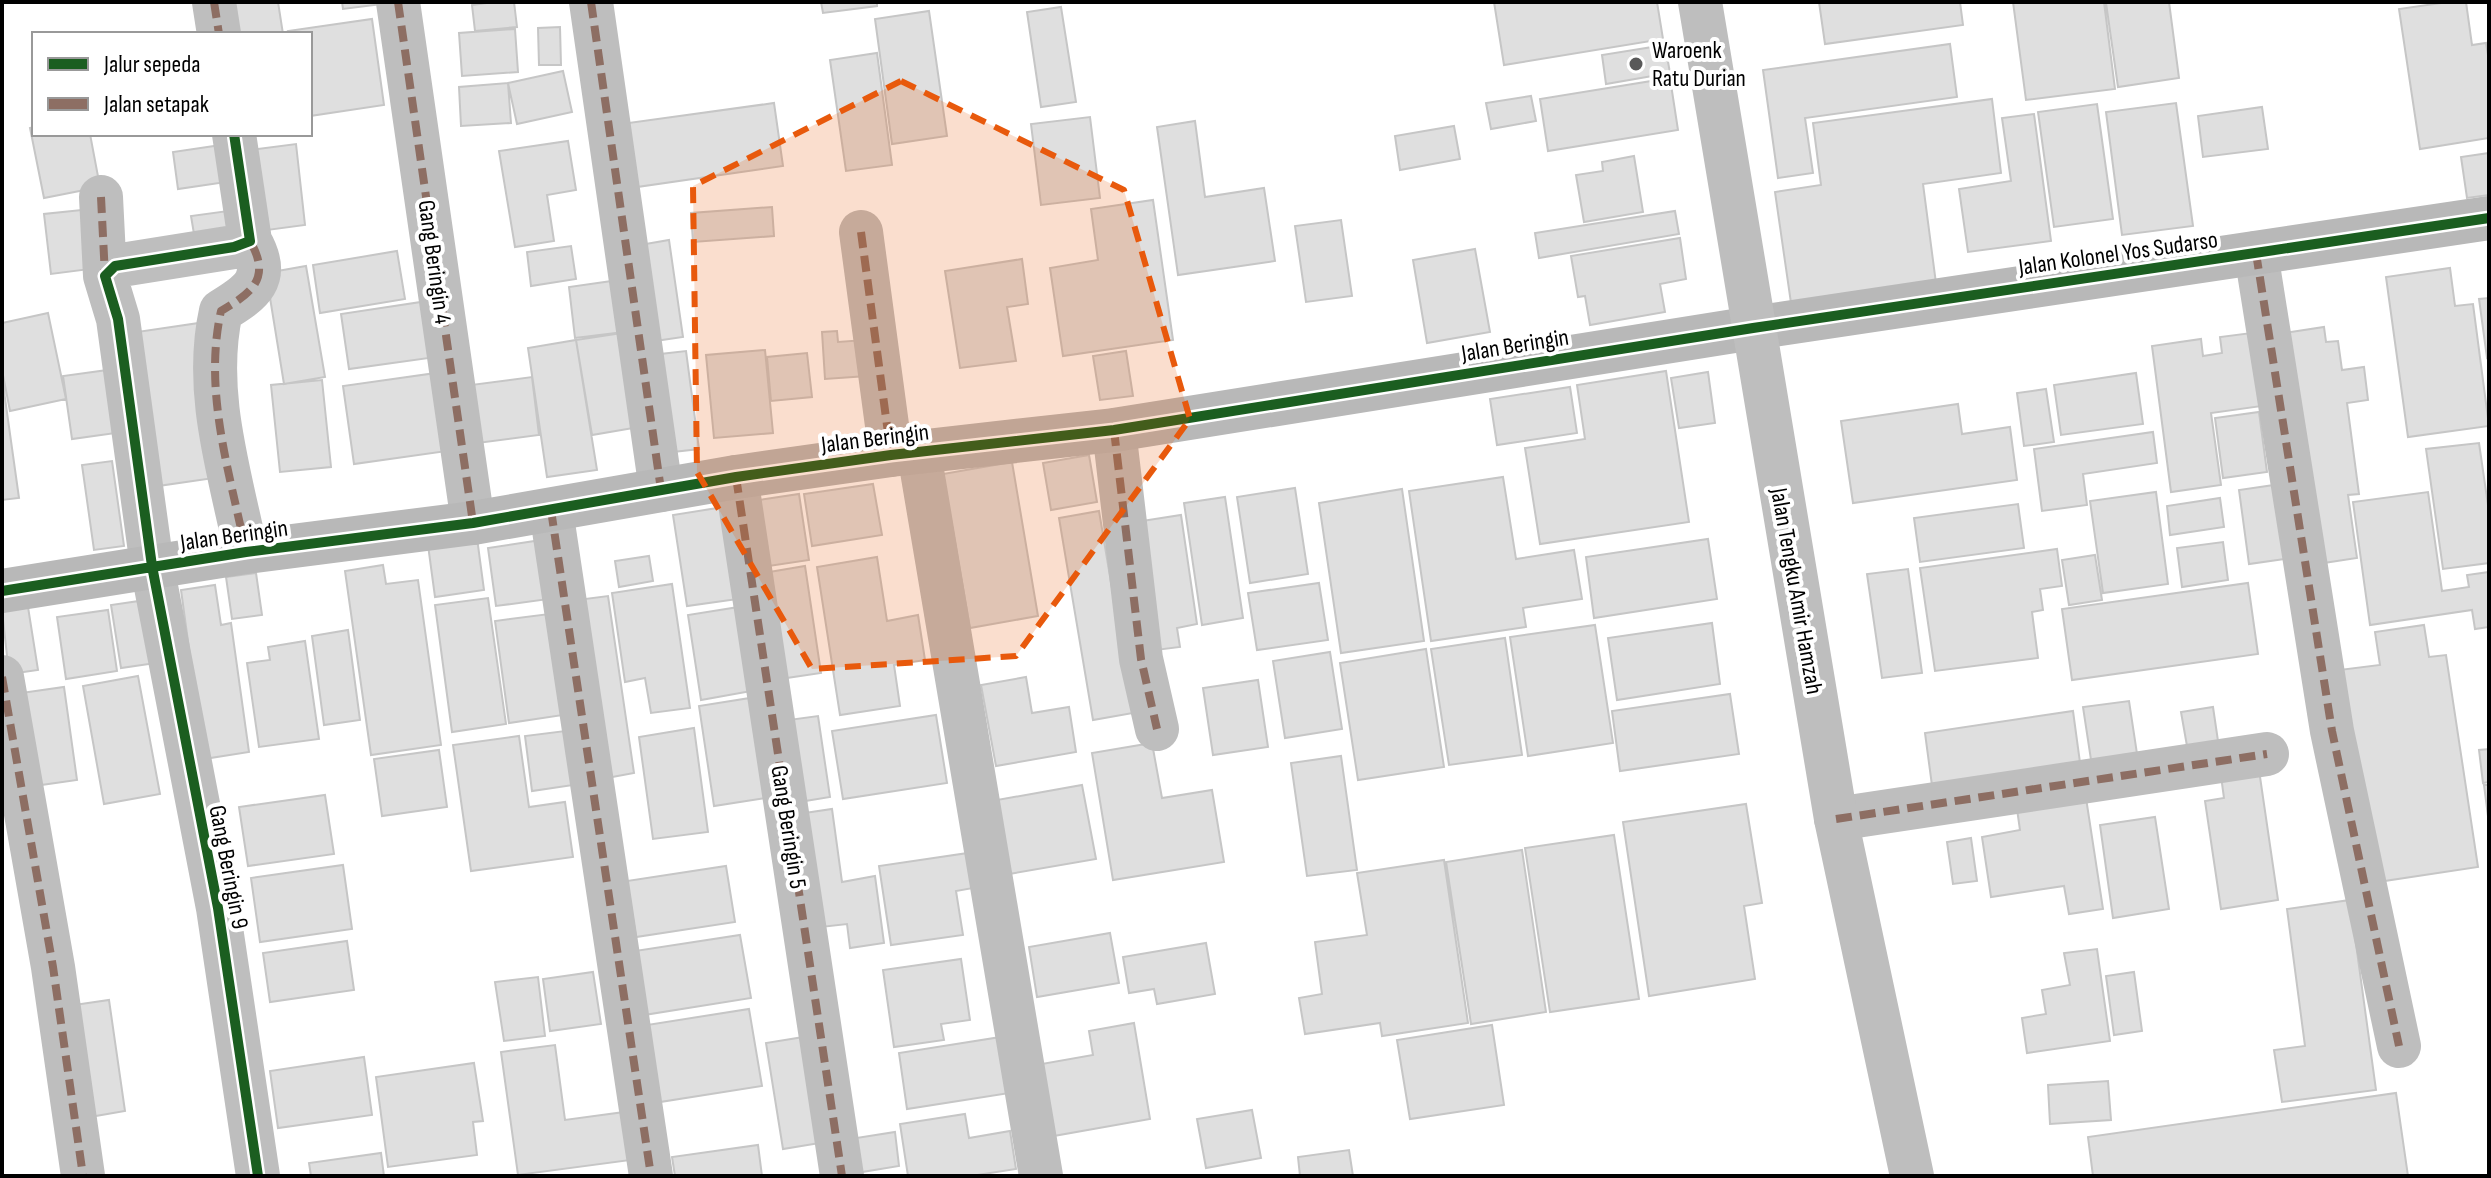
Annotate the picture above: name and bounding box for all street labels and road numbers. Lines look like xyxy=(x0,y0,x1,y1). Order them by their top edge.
street label: Gang Beringin 4 xyxy=(411,198,458,326)
street label: Jalan Kolonel Yos Sudarso xyxy=(2016,225,2220,282)
street label: Jalan Beringin xyxy=(1458,323,1571,368)
street label: Jalan Beringin xyxy=(819,418,931,460)
street label: Jalan Tengku Amir Hamzah xyxy=(1764,485,1829,696)
street label: Jalan Beringin xyxy=(177,514,290,558)
street label: Gang Beringin 5 xyxy=(764,763,813,891)
street label: Gang Beringin 9 xyxy=(202,803,255,931)

